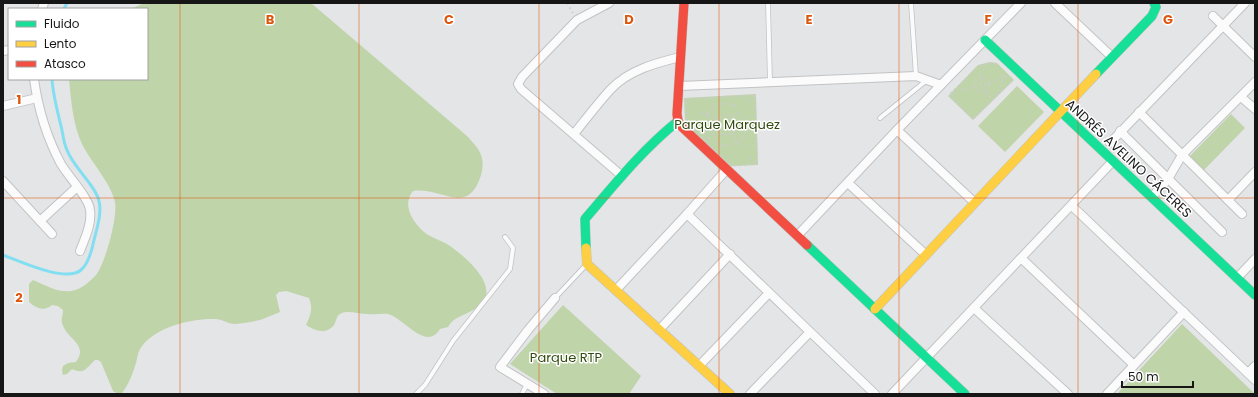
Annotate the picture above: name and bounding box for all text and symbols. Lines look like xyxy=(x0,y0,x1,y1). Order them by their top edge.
legend xyxy=(8,8,148,80)
text: B xyxy=(266,10,275,29)
text: C xyxy=(444,10,454,29)
text: D xyxy=(624,10,634,29)
text: E xyxy=(805,10,813,29)
text: F xyxy=(984,10,992,29)
text: G xyxy=(1163,10,1173,29)
text: Fluido xyxy=(44,15,80,32)
text: Lento xyxy=(44,35,77,52)
text: Atasco xyxy=(44,55,86,72)
text: 1 xyxy=(17,90,21,109)
street label: ANDRÉS AVELINO CÁCERES xyxy=(1061,95,1196,222)
park label: Parque Marquez xyxy=(674,115,780,134)
text: 2 xyxy=(15,288,23,307)
park label: Parque RTP xyxy=(530,348,603,367)
scale bar xyxy=(1122,363,1193,389)
text: 50 m xyxy=(1128,368,1159,385)

